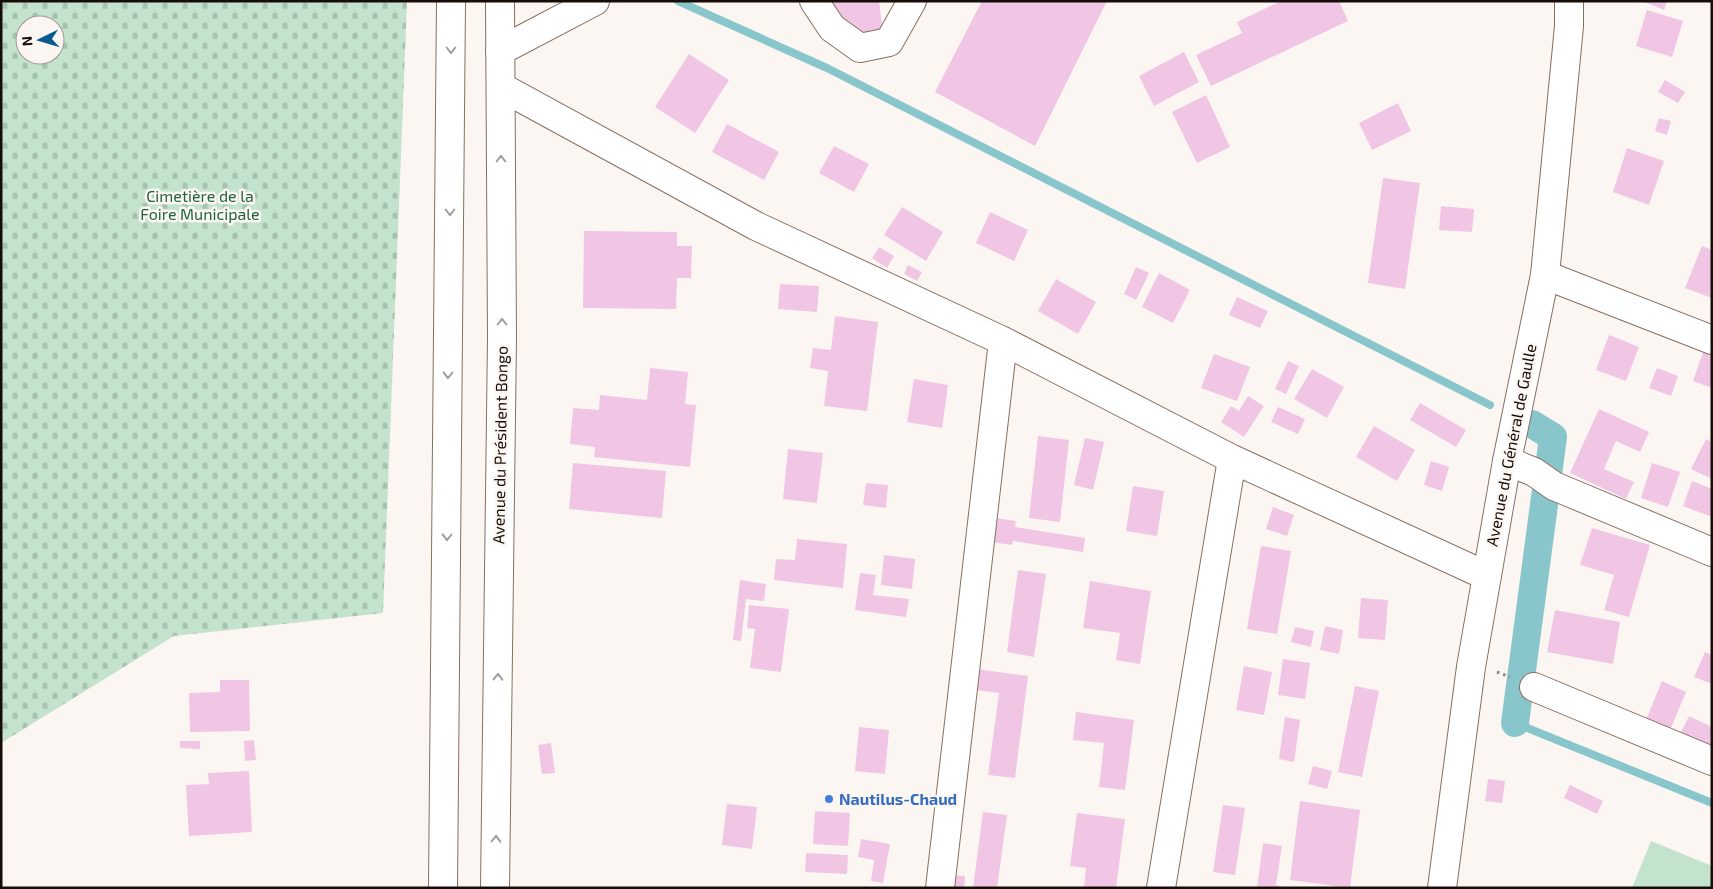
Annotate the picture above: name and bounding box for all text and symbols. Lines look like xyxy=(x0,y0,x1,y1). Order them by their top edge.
north arrow xyxy=(15,15,65,65)
text: N xyxy=(18,35,35,47)
one-way arrow xyxy=(446,46,456,54)
one-way arrow xyxy=(496,155,506,162)
park label: Cimetière de la Foire Municipale xyxy=(140,186,260,223)
one-way arrow xyxy=(445,209,455,217)
one-way arrow xyxy=(497,317,507,325)
street label: Avenue du Général de Gaulle xyxy=(1482,342,1539,548)
street label: Avenue du Président Bongo xyxy=(488,346,511,544)
one-way arrow xyxy=(443,371,454,379)
one-way arrow xyxy=(442,534,452,542)
one-way arrow xyxy=(493,672,503,680)
place label: Nautilus-Chaud xyxy=(839,789,957,808)
marker: Nautilus-Chaud xyxy=(823,793,835,805)
one-way arrow xyxy=(491,835,501,842)

